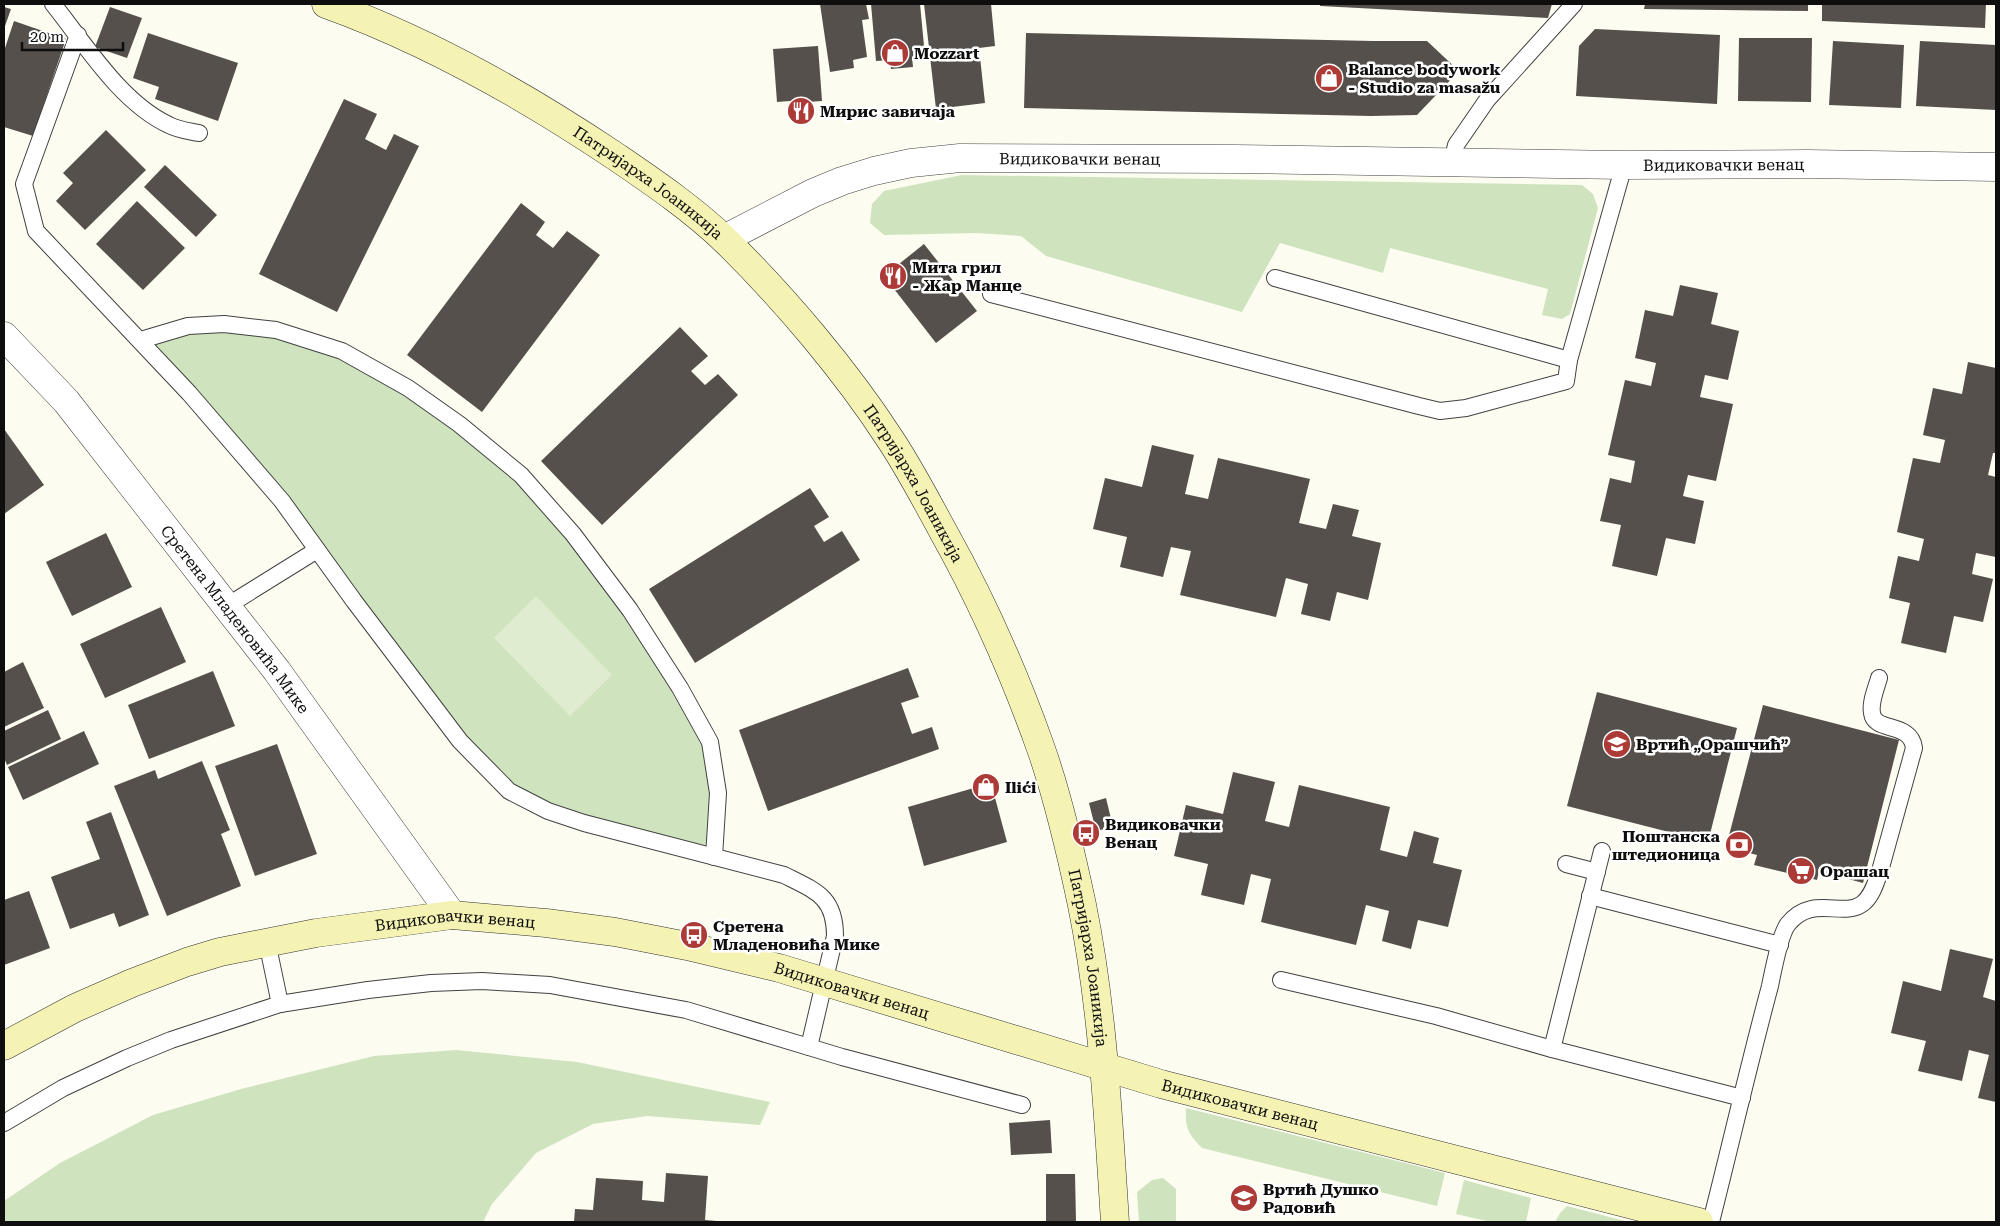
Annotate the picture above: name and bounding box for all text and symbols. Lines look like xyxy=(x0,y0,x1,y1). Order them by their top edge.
scale bar xyxy=(22,20,124,52)
text: 20 m xyxy=(30,28,65,46)
shop icon: Mozzart xyxy=(880,38,910,68)
place label: Mozzart xyxy=(914,44,980,63)
place label: Balance bodywork - Studio za masažu xyxy=(1348,60,1501,97)
shop icon: Balance bodywork - Studio za masažu xyxy=(1314,63,1344,93)
restaurant icon: Мирис завичаја xyxy=(786,96,816,126)
place label: Мирис завичаја xyxy=(820,102,955,121)
street label: Патријарха Јоаникија xyxy=(570,122,727,244)
street label: Видиковачки венац xyxy=(999,149,1160,169)
street label: Видиковачки венац xyxy=(1643,155,1804,175)
place label: Мита грил - Жар Манце xyxy=(912,258,1022,295)
restaurant icon: Мита грил - Жар Манце xyxy=(878,261,908,291)
street label: Патријарха Јоаникија xyxy=(859,401,967,566)
street label: Сретена Младеновића Мике xyxy=(157,521,313,717)
school or university icon: Вртић „Орашчић” xyxy=(1602,729,1632,759)
place label: Вртић „Орашчић” xyxy=(1636,735,1789,754)
shop icon: Ilići xyxy=(971,772,1001,802)
place label: Ilići xyxy=(1005,778,1037,797)
place label: Видиковачки Венац xyxy=(1105,815,1221,852)
bus stop icon: Видиковачки Венац xyxy=(1071,818,1101,848)
place label: Поштанска штедионица xyxy=(1612,827,1721,864)
bank icon: Поштанска штедионица xyxy=(1724,830,1754,860)
supermarket icon: Орашац xyxy=(1786,856,1816,886)
place label: Орашац xyxy=(1820,862,1889,881)
street label: Патријарха Јоаникија xyxy=(1064,867,1111,1048)
street label: Видиковачки венац xyxy=(374,906,536,935)
place label: Сретена Младеновића Мике xyxy=(713,917,880,954)
bus stop icon: Сретена Младеновића Мике xyxy=(679,920,709,950)
street label: Видиковачки венац xyxy=(772,958,931,1023)
street label: Видиковачки венац xyxy=(1160,1076,1321,1134)
place label: Вртић Душко Радовић xyxy=(1263,1180,1379,1217)
school or university icon: Вртић Душко Радовић xyxy=(1229,1183,1259,1213)

